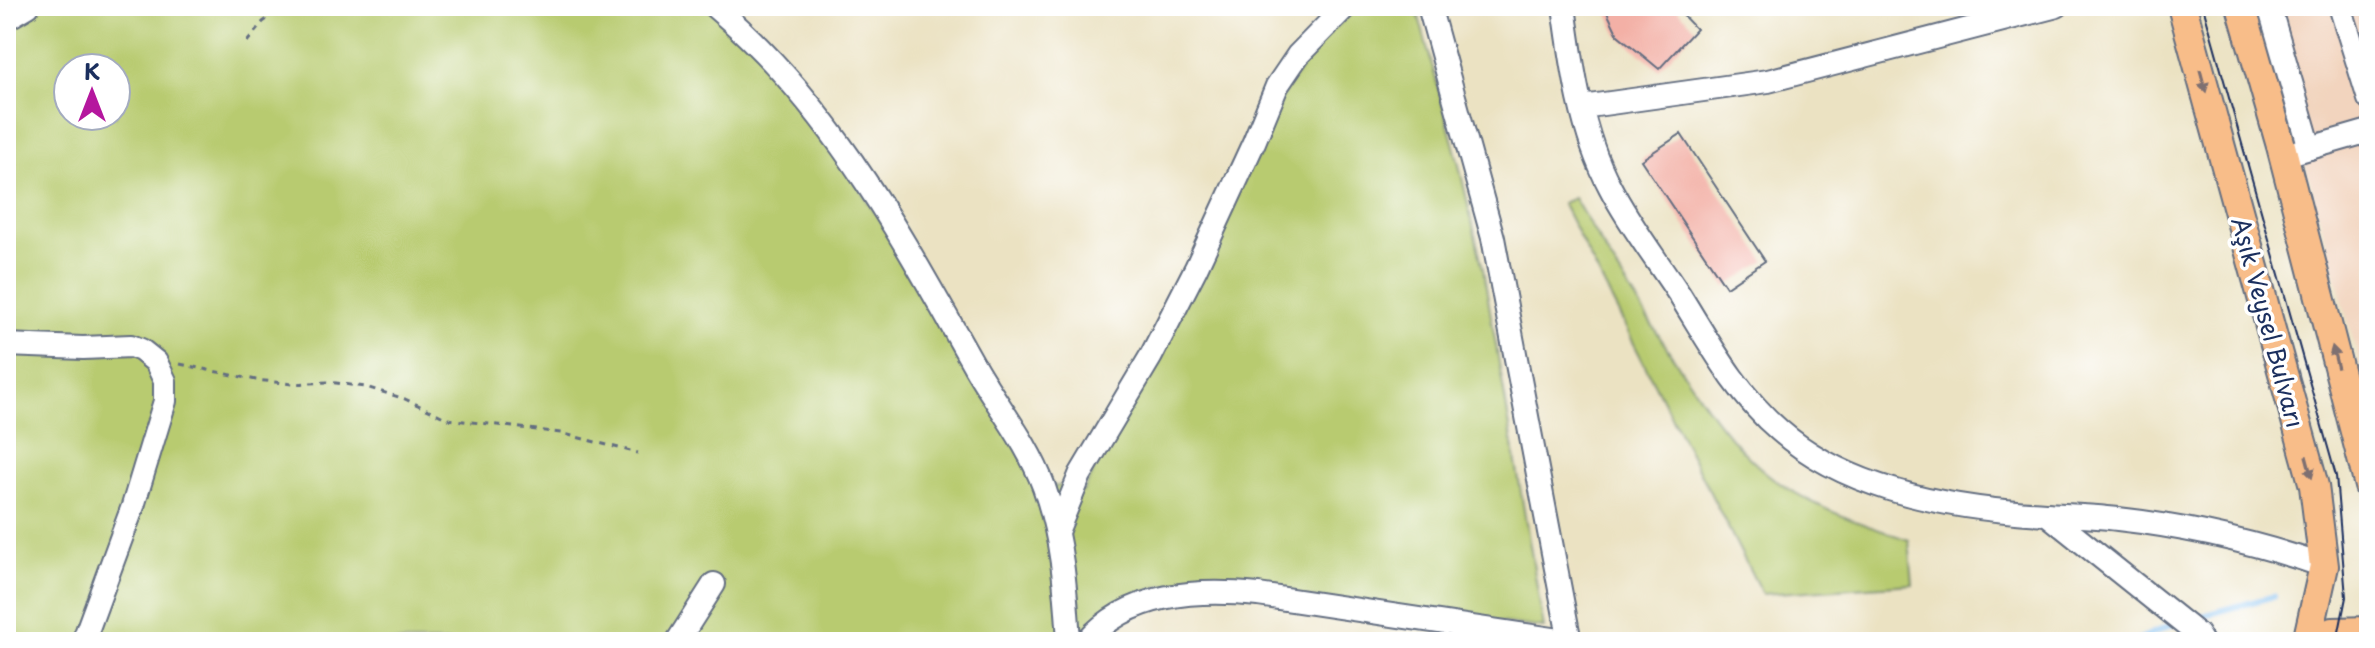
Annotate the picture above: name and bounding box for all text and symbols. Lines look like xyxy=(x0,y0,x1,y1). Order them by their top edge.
north arrow xyxy=(52,52,132,132)
text: K xyxy=(84,54,100,87)
one-way arrow xyxy=(2197,70,2210,94)
street label: Aşık Veysel Bulvarı xyxy=(2224,213,2314,431)
one-way arrow xyxy=(2329,344,2341,369)
one-way arrow xyxy=(2303,455,2316,479)

